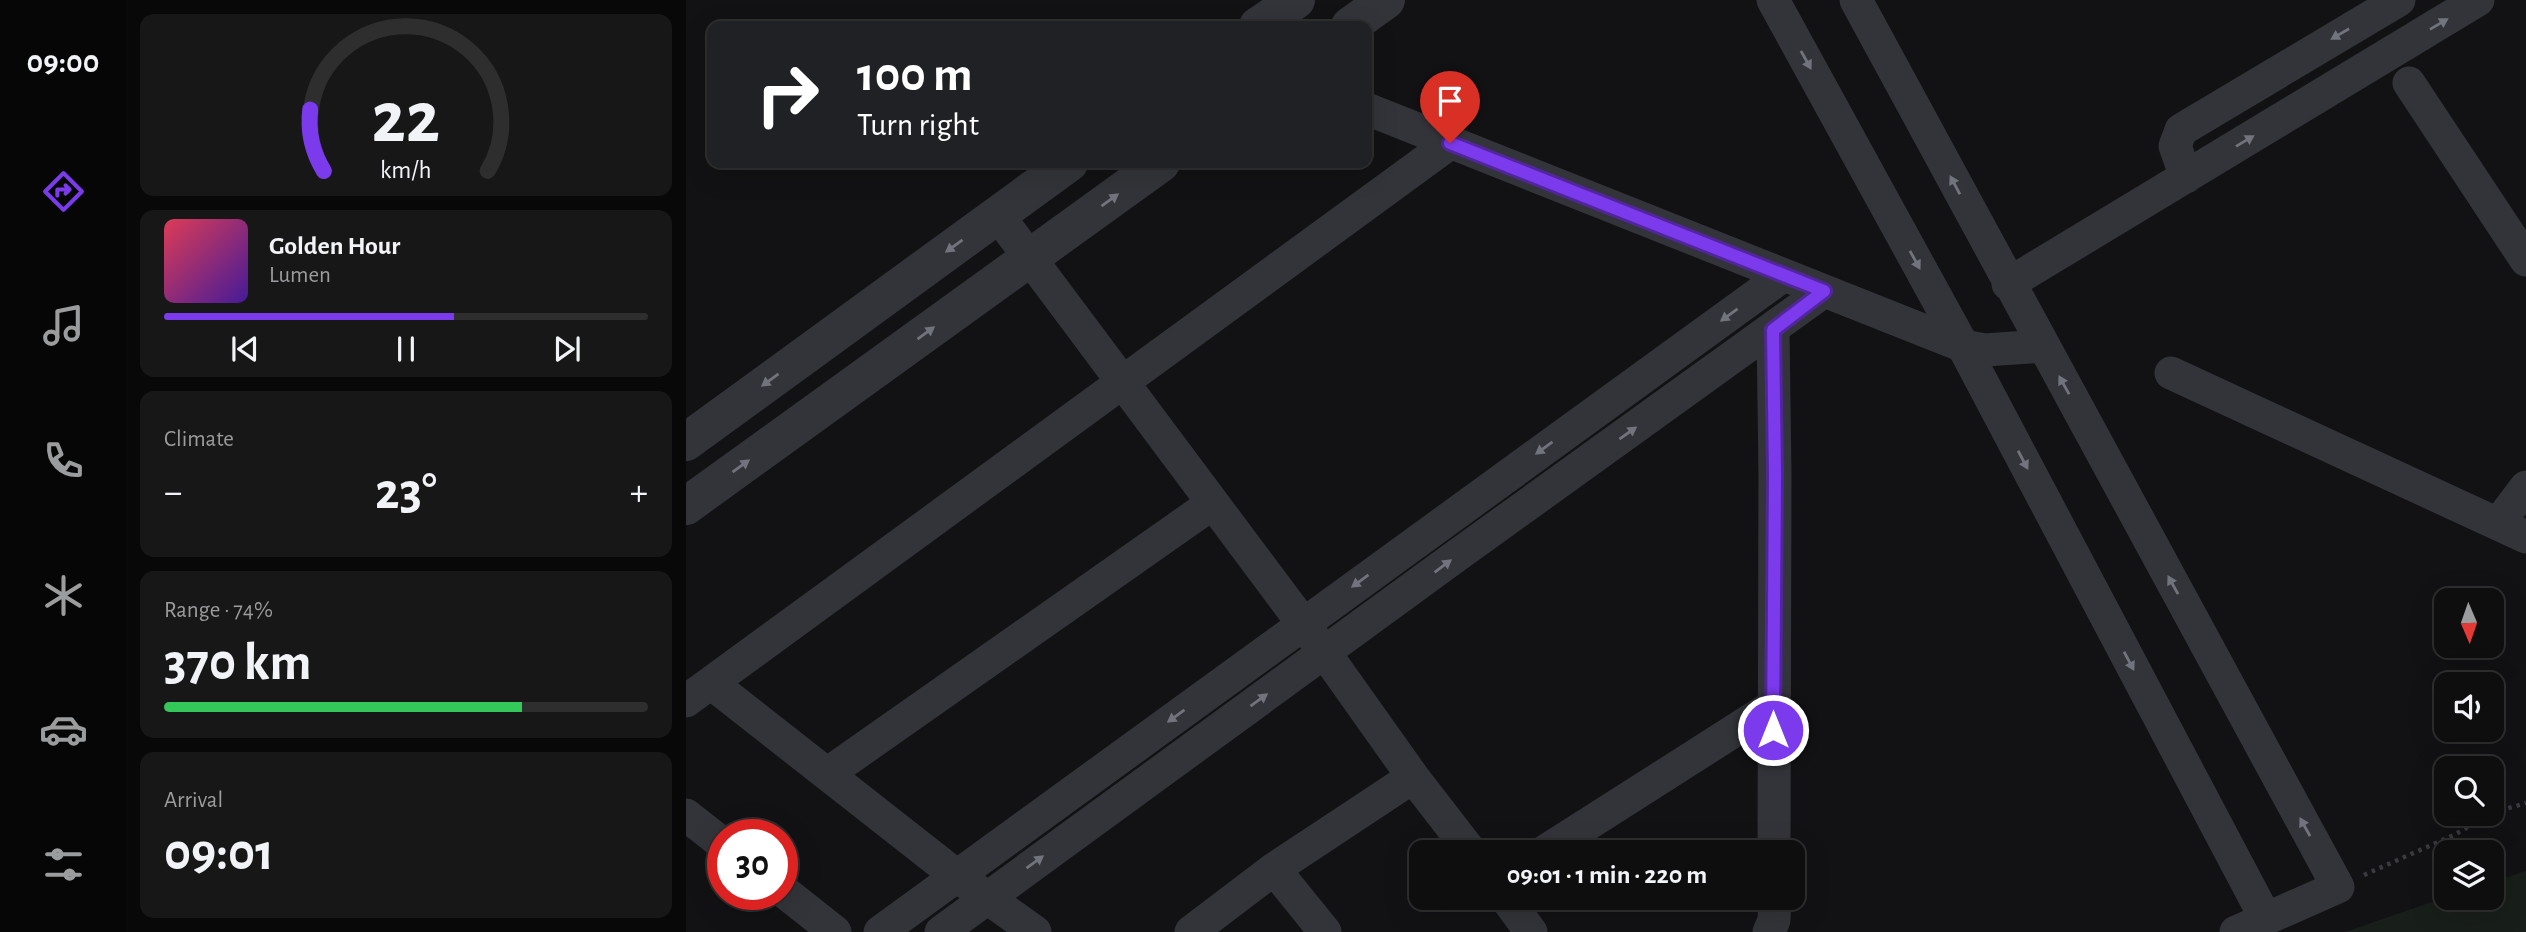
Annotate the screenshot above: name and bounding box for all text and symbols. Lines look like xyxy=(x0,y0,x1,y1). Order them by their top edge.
one-way arrow xyxy=(2430,17,2449,30)
one-way arrow xyxy=(2331,28,2350,41)
text: 09:00 xyxy=(27,46,99,78)
icon: right xyxy=(742,49,833,140)
one-way arrow xyxy=(1800,50,1812,70)
text: 100 m xyxy=(857,51,973,100)
pin xyxy=(1420,71,1480,143)
icon: arrive xyxy=(1431,82,1469,120)
text: 22 xyxy=(372,83,440,156)
text: Turn right xyxy=(857,109,979,141)
one-way arrow xyxy=(2235,135,2254,148)
text: km/h xyxy=(380,158,432,183)
icon: directions xyxy=(39,167,88,216)
one-way arrow xyxy=(1949,176,1961,195)
one-way arrow xyxy=(1101,193,1119,207)
text: Golden Hour xyxy=(269,233,400,259)
one-way arrow xyxy=(945,239,963,253)
one-way arrow xyxy=(1909,250,1921,269)
text: Lumen xyxy=(269,264,331,287)
icon: music xyxy=(39,301,88,350)
one-way arrow xyxy=(1720,308,1738,322)
one-way arrow xyxy=(917,326,935,340)
icon: previous xyxy=(226,330,264,368)
icon: pause xyxy=(387,330,425,368)
icon: next xyxy=(548,330,586,368)
one-way arrow xyxy=(761,373,779,387)
one-way arrow xyxy=(2059,375,2070,395)
one-way arrow xyxy=(1619,426,1637,440)
text: Climate xyxy=(164,428,234,451)
icon: phone xyxy=(39,436,88,485)
one-way arrow xyxy=(1535,441,1554,455)
one-way arrow xyxy=(2017,450,2028,470)
one-way arrow xyxy=(732,459,750,473)
text: 23° xyxy=(375,466,437,518)
text: − xyxy=(164,474,182,512)
text: + xyxy=(630,474,648,512)
one-way arrow xyxy=(1434,559,1452,573)
icon: climate xyxy=(39,571,88,620)
one-way arrow xyxy=(1351,574,1369,588)
one-way arrow xyxy=(2167,575,2179,594)
north arrow xyxy=(2434,588,2504,658)
map controls xyxy=(2434,588,2504,910)
text: Range · 74% xyxy=(164,599,273,622)
text: 370 km xyxy=(164,637,312,689)
one-way arrow xyxy=(2123,651,2135,671)
button: sound xyxy=(2434,672,2504,742)
one-way arrow xyxy=(1250,693,1268,707)
position arrow xyxy=(1736,693,1810,767)
icon: car xyxy=(39,705,88,754)
one-way arrow xyxy=(1168,708,1186,723)
button: search xyxy=(2434,756,2504,826)
text: Arrival xyxy=(164,789,223,812)
one-way arrow xyxy=(2300,817,2312,837)
speed limit sign: 30 xyxy=(707,819,798,910)
text: 09:01 xyxy=(164,827,274,879)
icon: filters xyxy=(39,840,88,889)
button: layers xyxy=(2434,840,2504,910)
one-way arrow xyxy=(1026,855,1044,869)
text: 09:01 · 1 min · 220 m xyxy=(1507,862,1707,888)

